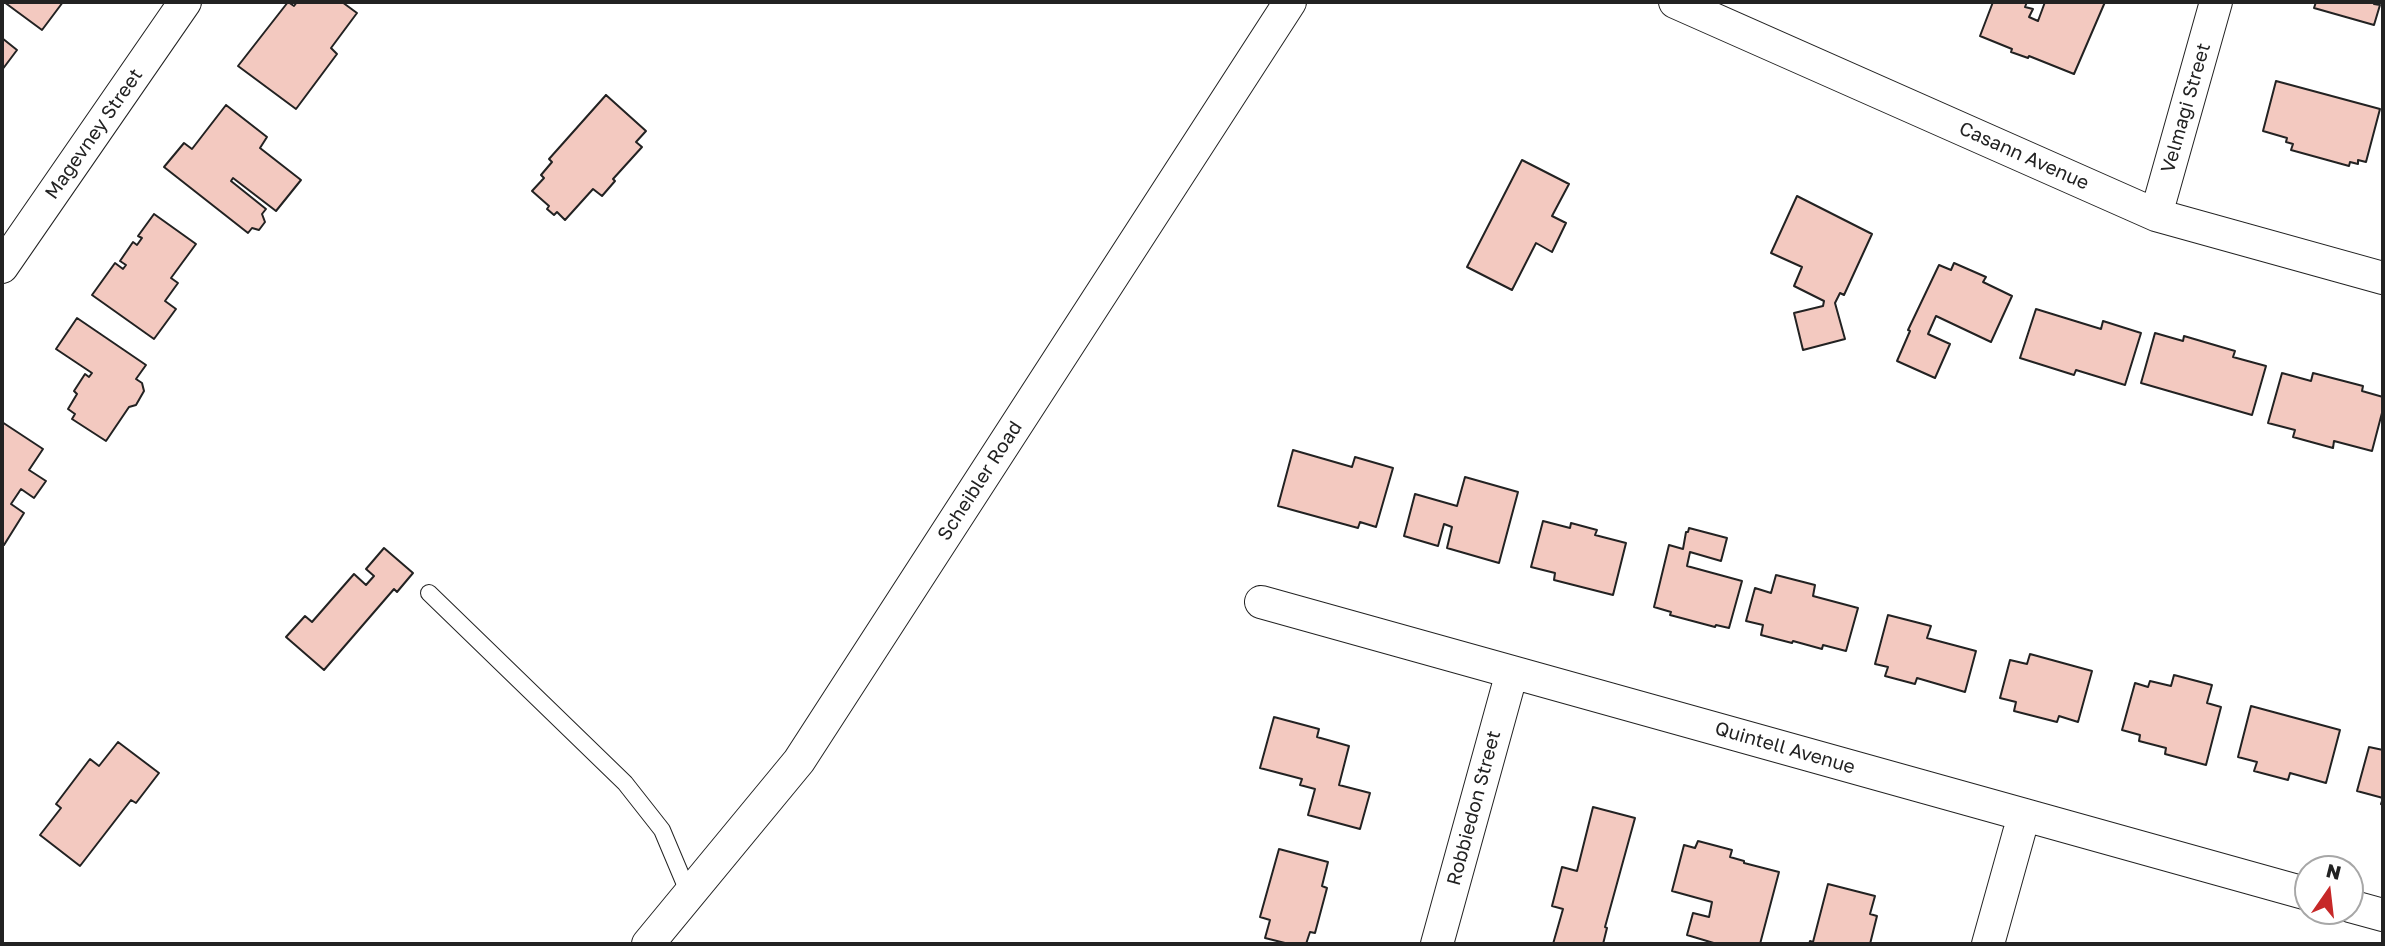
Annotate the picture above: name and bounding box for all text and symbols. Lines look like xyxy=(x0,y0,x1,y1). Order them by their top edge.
street label: Velmagi Street xyxy=(2157,40,2215,176)
street label: Magevney Street xyxy=(40,64,148,204)
street label: Casann Avenue xyxy=(1956,117,2092,195)
street label: Scheibler Road xyxy=(933,417,1027,545)
street label: Quintell Avenue xyxy=(1712,717,1858,779)
street label: Robbiedon Street xyxy=(1442,728,1506,888)
north arrow xyxy=(2294,855,2364,925)
text: N xyxy=(2324,858,2344,884)

